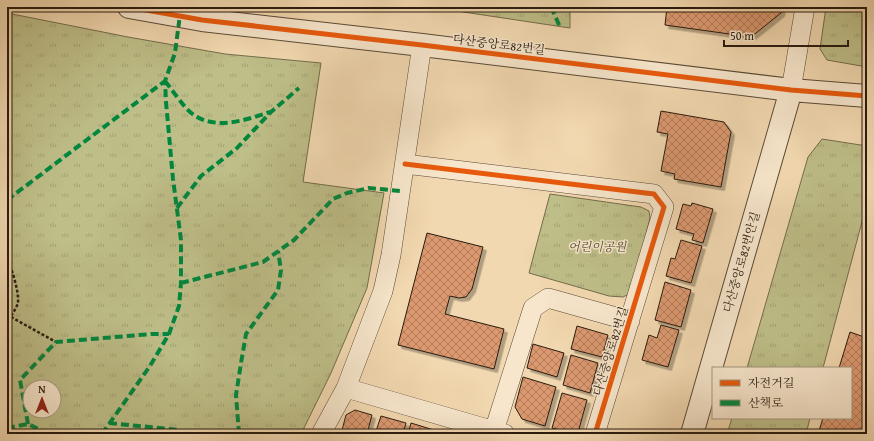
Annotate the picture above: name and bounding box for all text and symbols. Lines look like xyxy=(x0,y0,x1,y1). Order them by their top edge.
scale bar xyxy=(724,22,848,48)
text: 50 m xyxy=(730,27,754,44)
street label: 다산중앙로82번길 xyxy=(452,30,546,58)
street label: 다산중앙로82번안길 xyxy=(718,210,764,314)
park label: 어린이공원 xyxy=(568,238,627,255)
street label: 다산중앙로82번길 xyxy=(588,304,632,398)
legend xyxy=(712,367,852,419)
text: 자전거길 xyxy=(748,374,794,391)
north arrow xyxy=(22,379,62,419)
text: N xyxy=(38,381,46,397)
text: 산책로 xyxy=(748,394,783,411)

